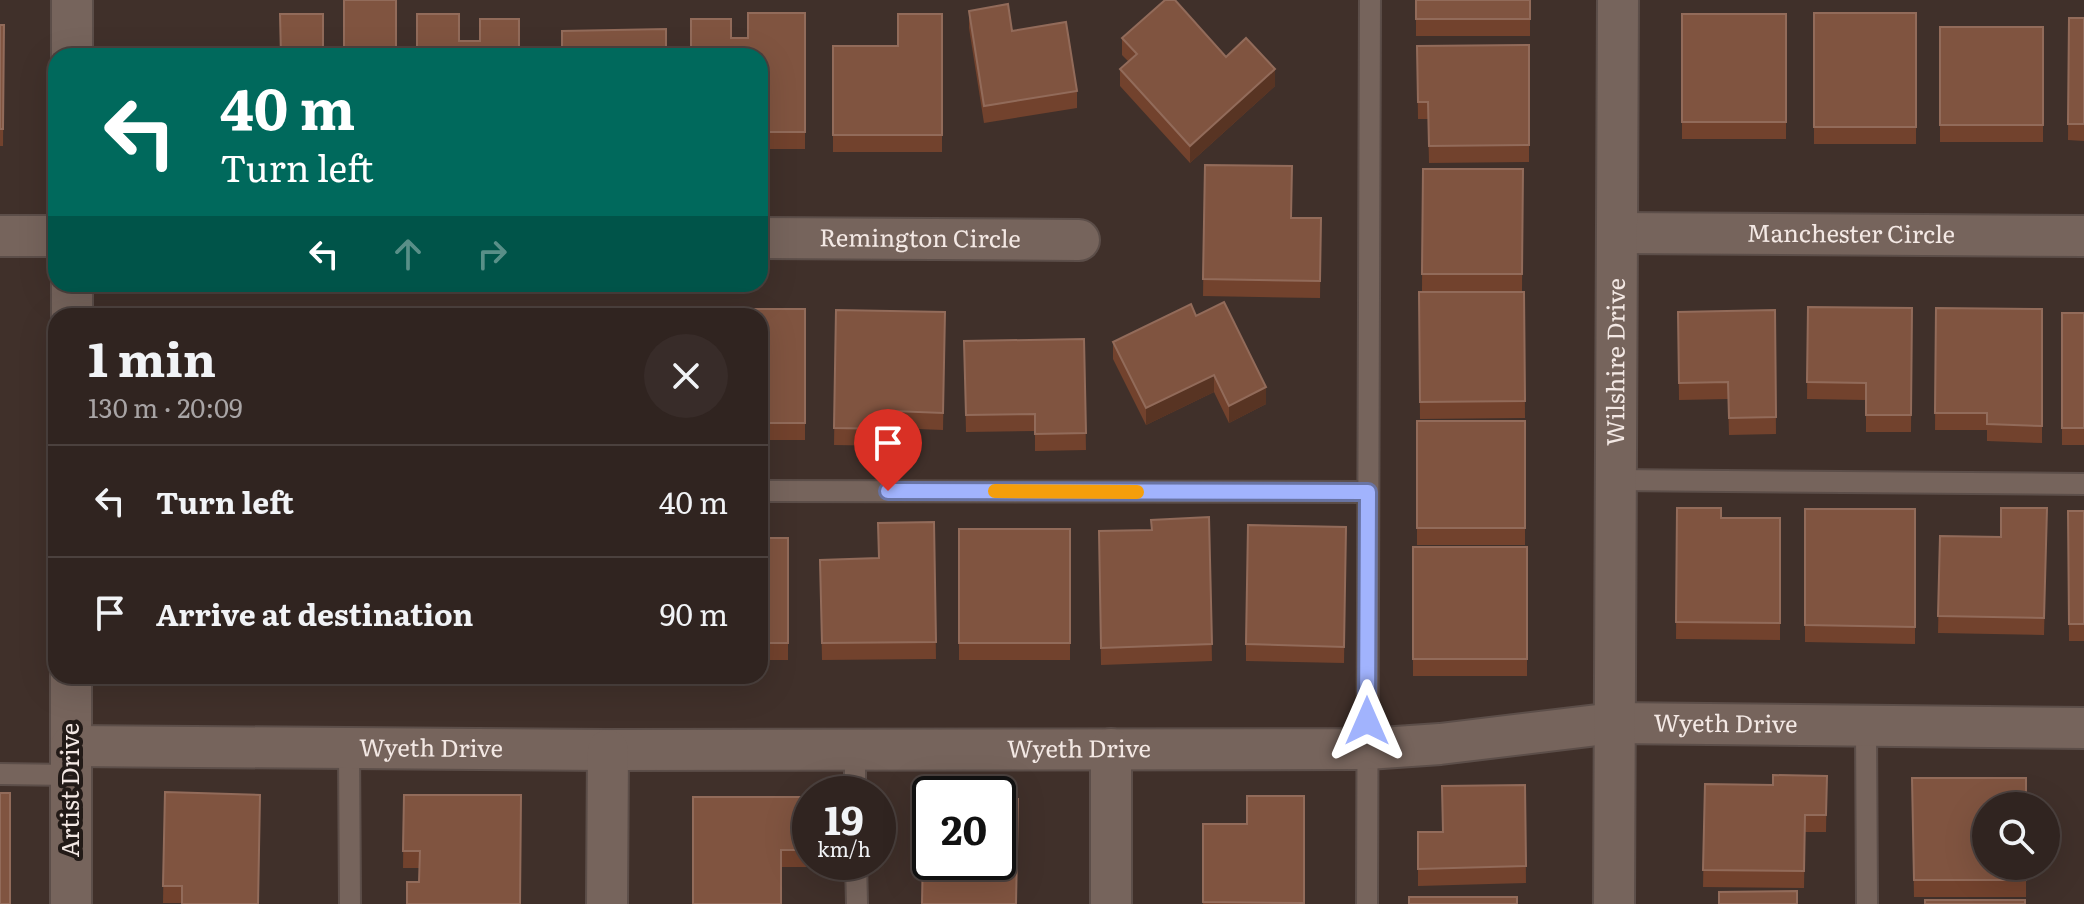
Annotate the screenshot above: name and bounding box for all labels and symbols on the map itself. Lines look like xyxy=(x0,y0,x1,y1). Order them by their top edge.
street label: Manchester Circle xyxy=(1747,214,1955,250)
street label: Remington Circle xyxy=(819,218,1021,255)
street label: Wilshire Drive xyxy=(1596,278,1632,446)
pin xyxy=(854,409,922,491)
position arrow xyxy=(1325,679,1409,763)
street label: Wyeth Drive xyxy=(1653,703,1798,740)
street label: Artist Drive xyxy=(51,723,86,857)
street label: Wyeth Drive xyxy=(359,728,503,764)
street label: Wyeth Drive xyxy=(1007,729,1151,764)
speed limit sign: 20 xyxy=(912,776,1016,880)

